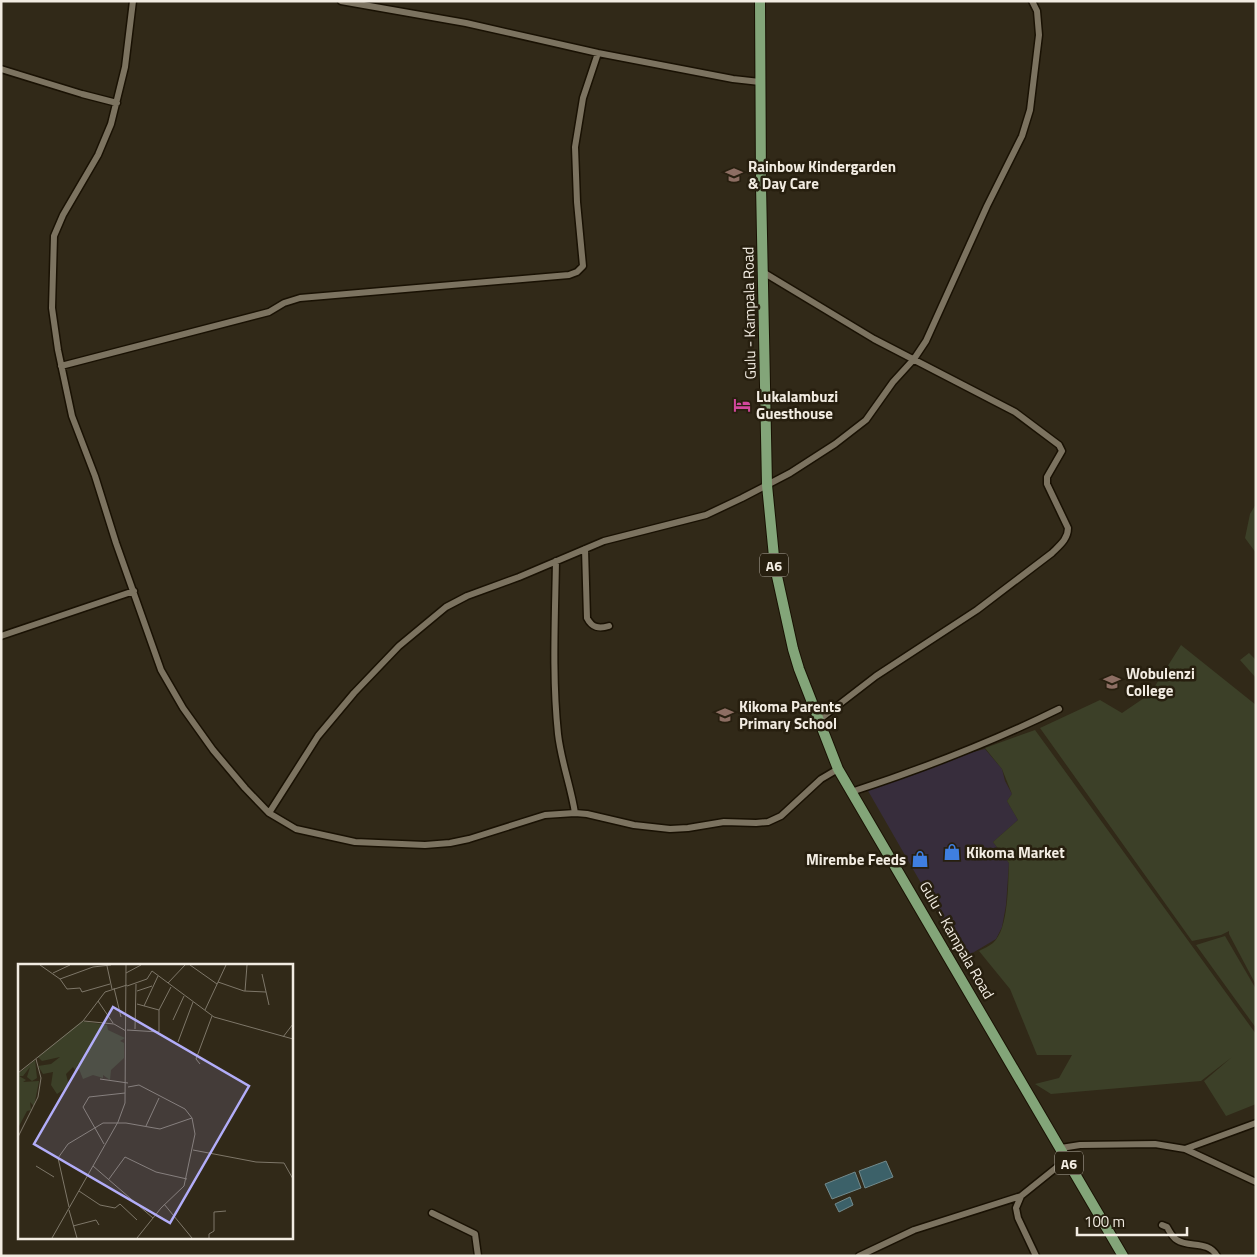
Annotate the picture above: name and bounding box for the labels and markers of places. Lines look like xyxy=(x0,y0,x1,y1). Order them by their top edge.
place label: Rainbow Kindergarden & Day Care xyxy=(748,155,896,195)
school or university icon: Rainbow Kindergarden & Day Care xyxy=(724,165,744,185)
place label: Lukalambuzi Guesthouse xyxy=(756,385,838,425)
hotel icon: Lukalambuzi Guesthouse xyxy=(732,395,752,415)
place label: Wobulenzi College xyxy=(1126,662,1195,702)
school or university icon: Wobulenzi College xyxy=(1102,672,1122,692)
place label: Kikoma Parents Primary School xyxy=(739,695,841,735)
school or university icon: Kikoma Parents Primary School xyxy=(715,705,735,725)
place label: Kikoma Market xyxy=(966,841,1065,864)
shop icon: Kikoma Market xyxy=(942,842,962,862)
place label: Mirembe Feeds xyxy=(806,848,906,871)
shop icon: Mirembe Feeds xyxy=(910,849,930,869)

